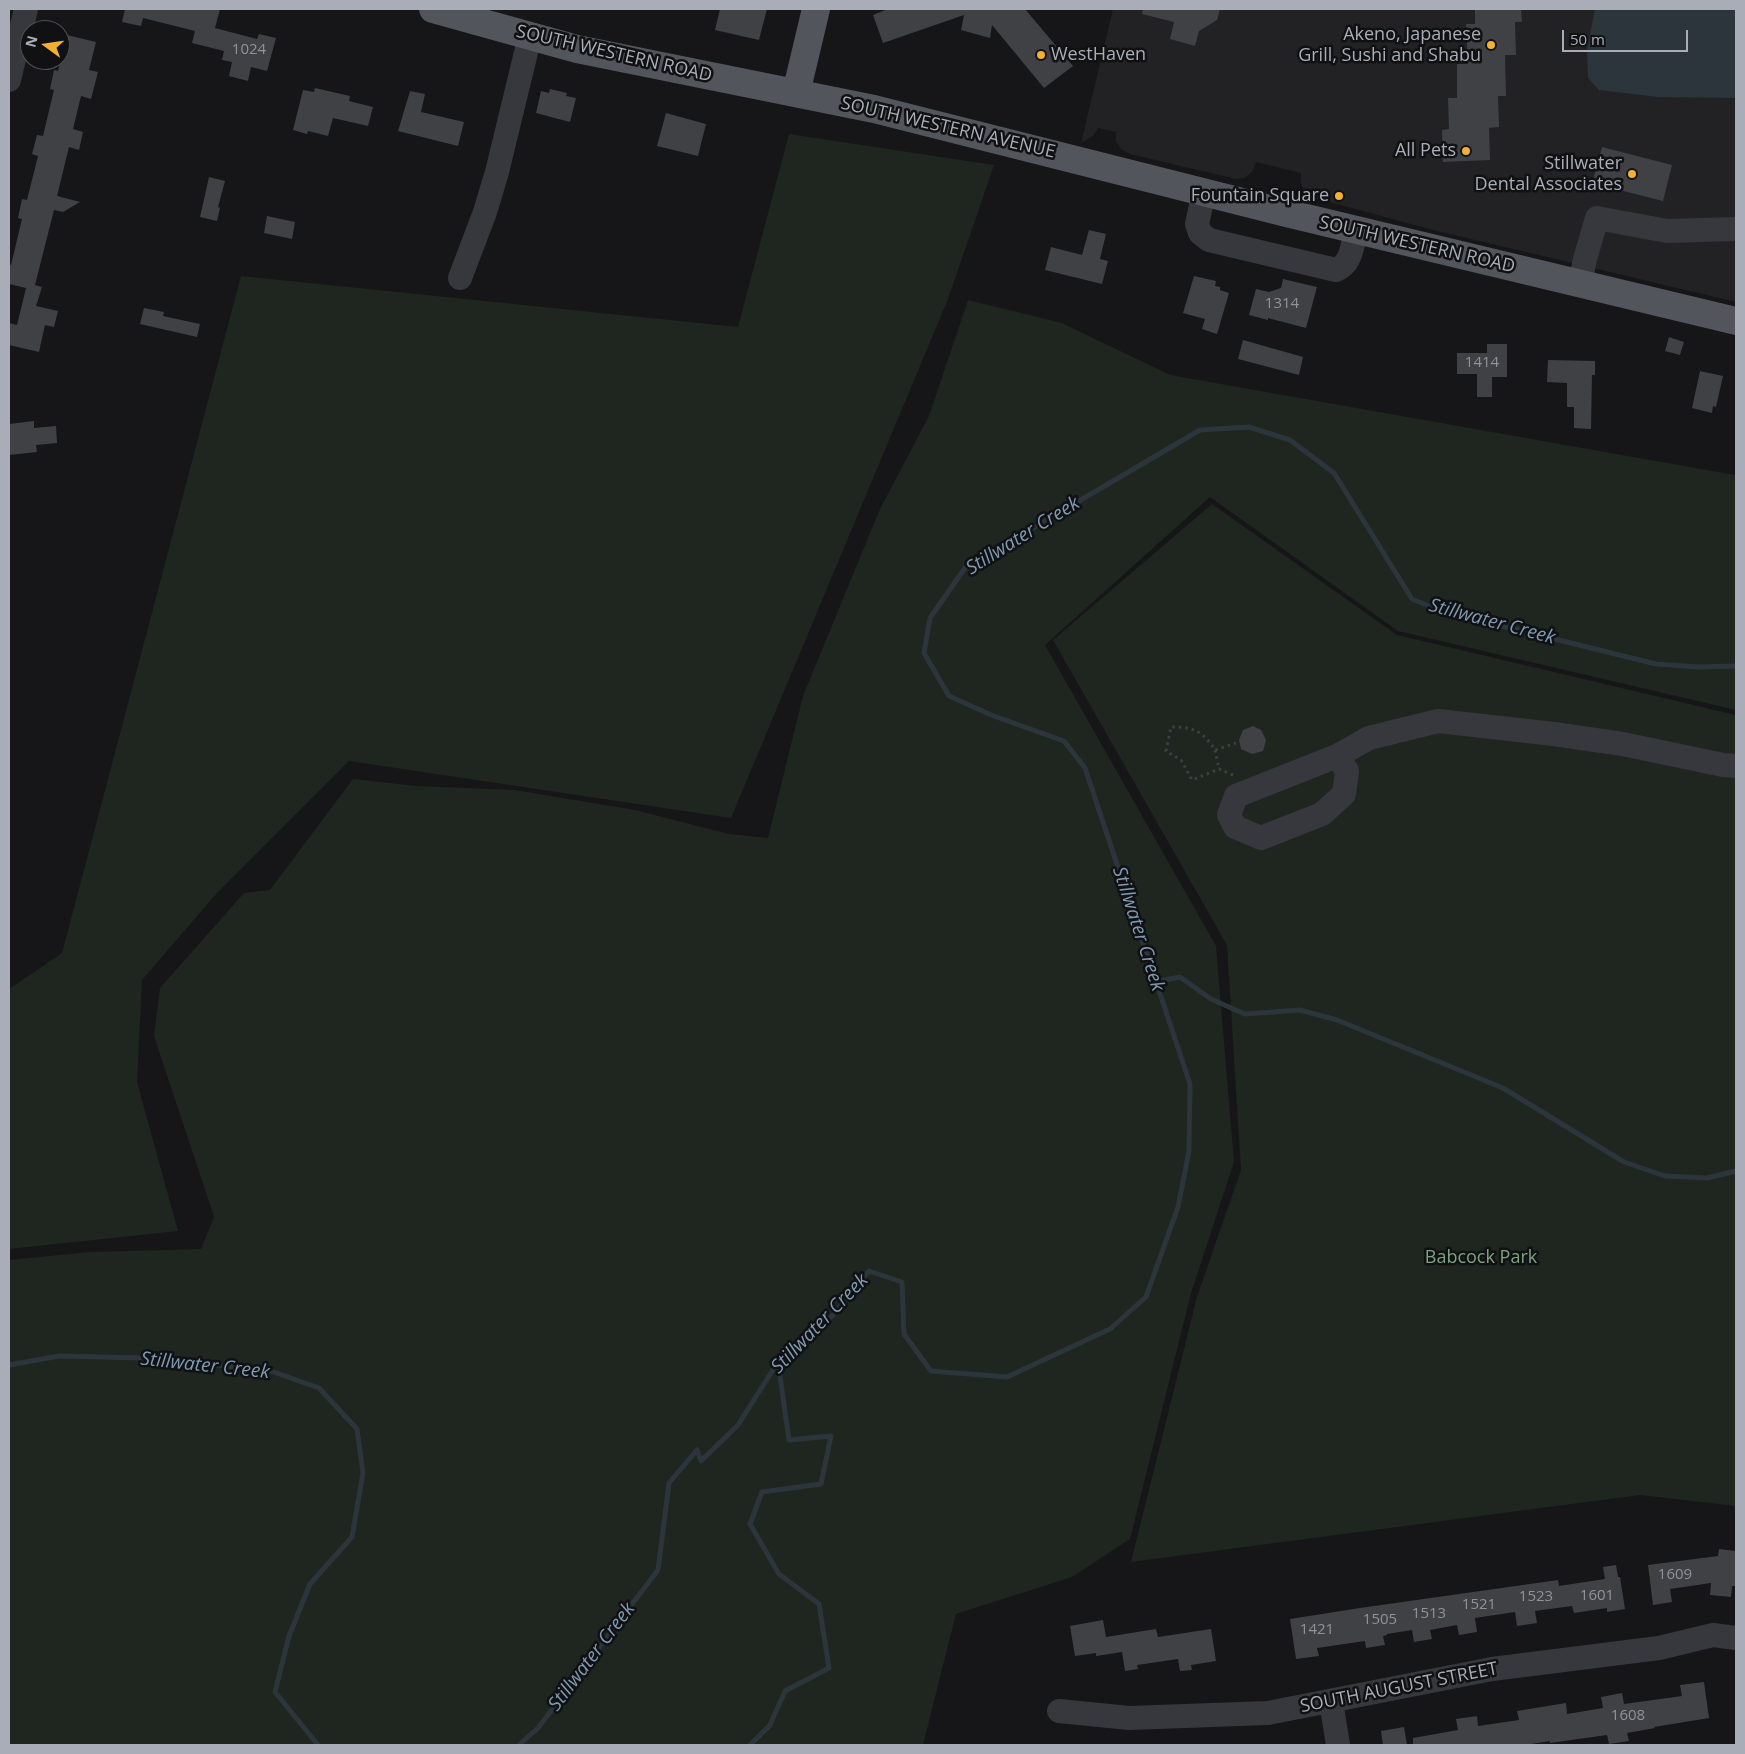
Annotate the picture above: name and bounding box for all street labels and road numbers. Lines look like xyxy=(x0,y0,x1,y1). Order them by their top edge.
street label: SOUTH WESTERN ROAD xyxy=(514,21,714,87)
street label: SOUTH WESTERN AVENUE xyxy=(839,93,1057,163)
street label: SOUTH WESTERN ROAD xyxy=(1317,212,1517,278)
street label: SOUTH AUGUST STREET xyxy=(1298,1658,1500,1718)

